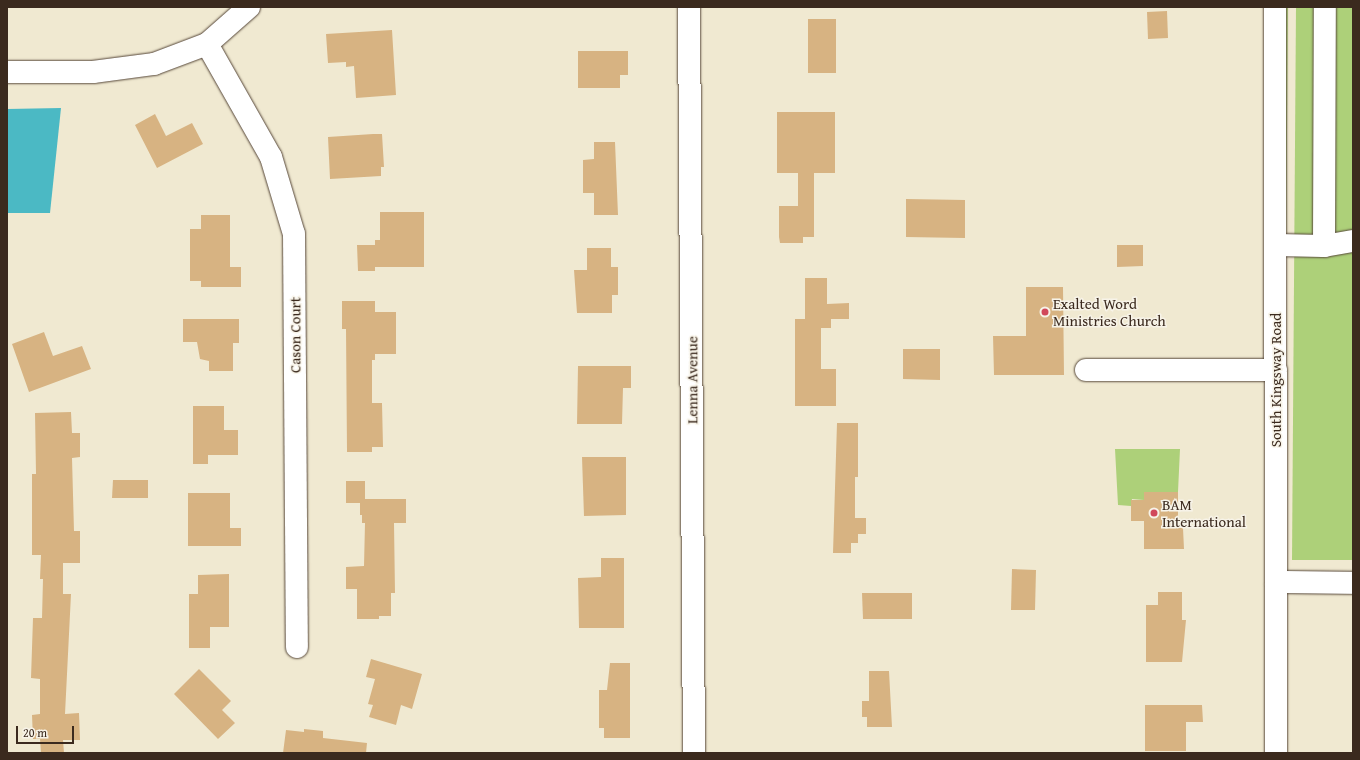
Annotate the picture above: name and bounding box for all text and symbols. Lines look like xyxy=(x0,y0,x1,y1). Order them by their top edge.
place label: Exalted Word Ministries Church xyxy=(1053,294,1166,329)
street label: Cason Court xyxy=(286,297,304,373)
marker: Exalted Word Ministries Church xyxy=(1040,307,1050,317)
street label: South Kingsway Road xyxy=(1267,313,1285,447)
street label: Lenna Avenue xyxy=(683,336,701,424)
place label: BAM International xyxy=(1162,495,1246,530)
marker: BAM International xyxy=(1149,508,1159,518)
scale bar xyxy=(18,718,76,744)
text: 20 m xyxy=(23,724,47,741)

